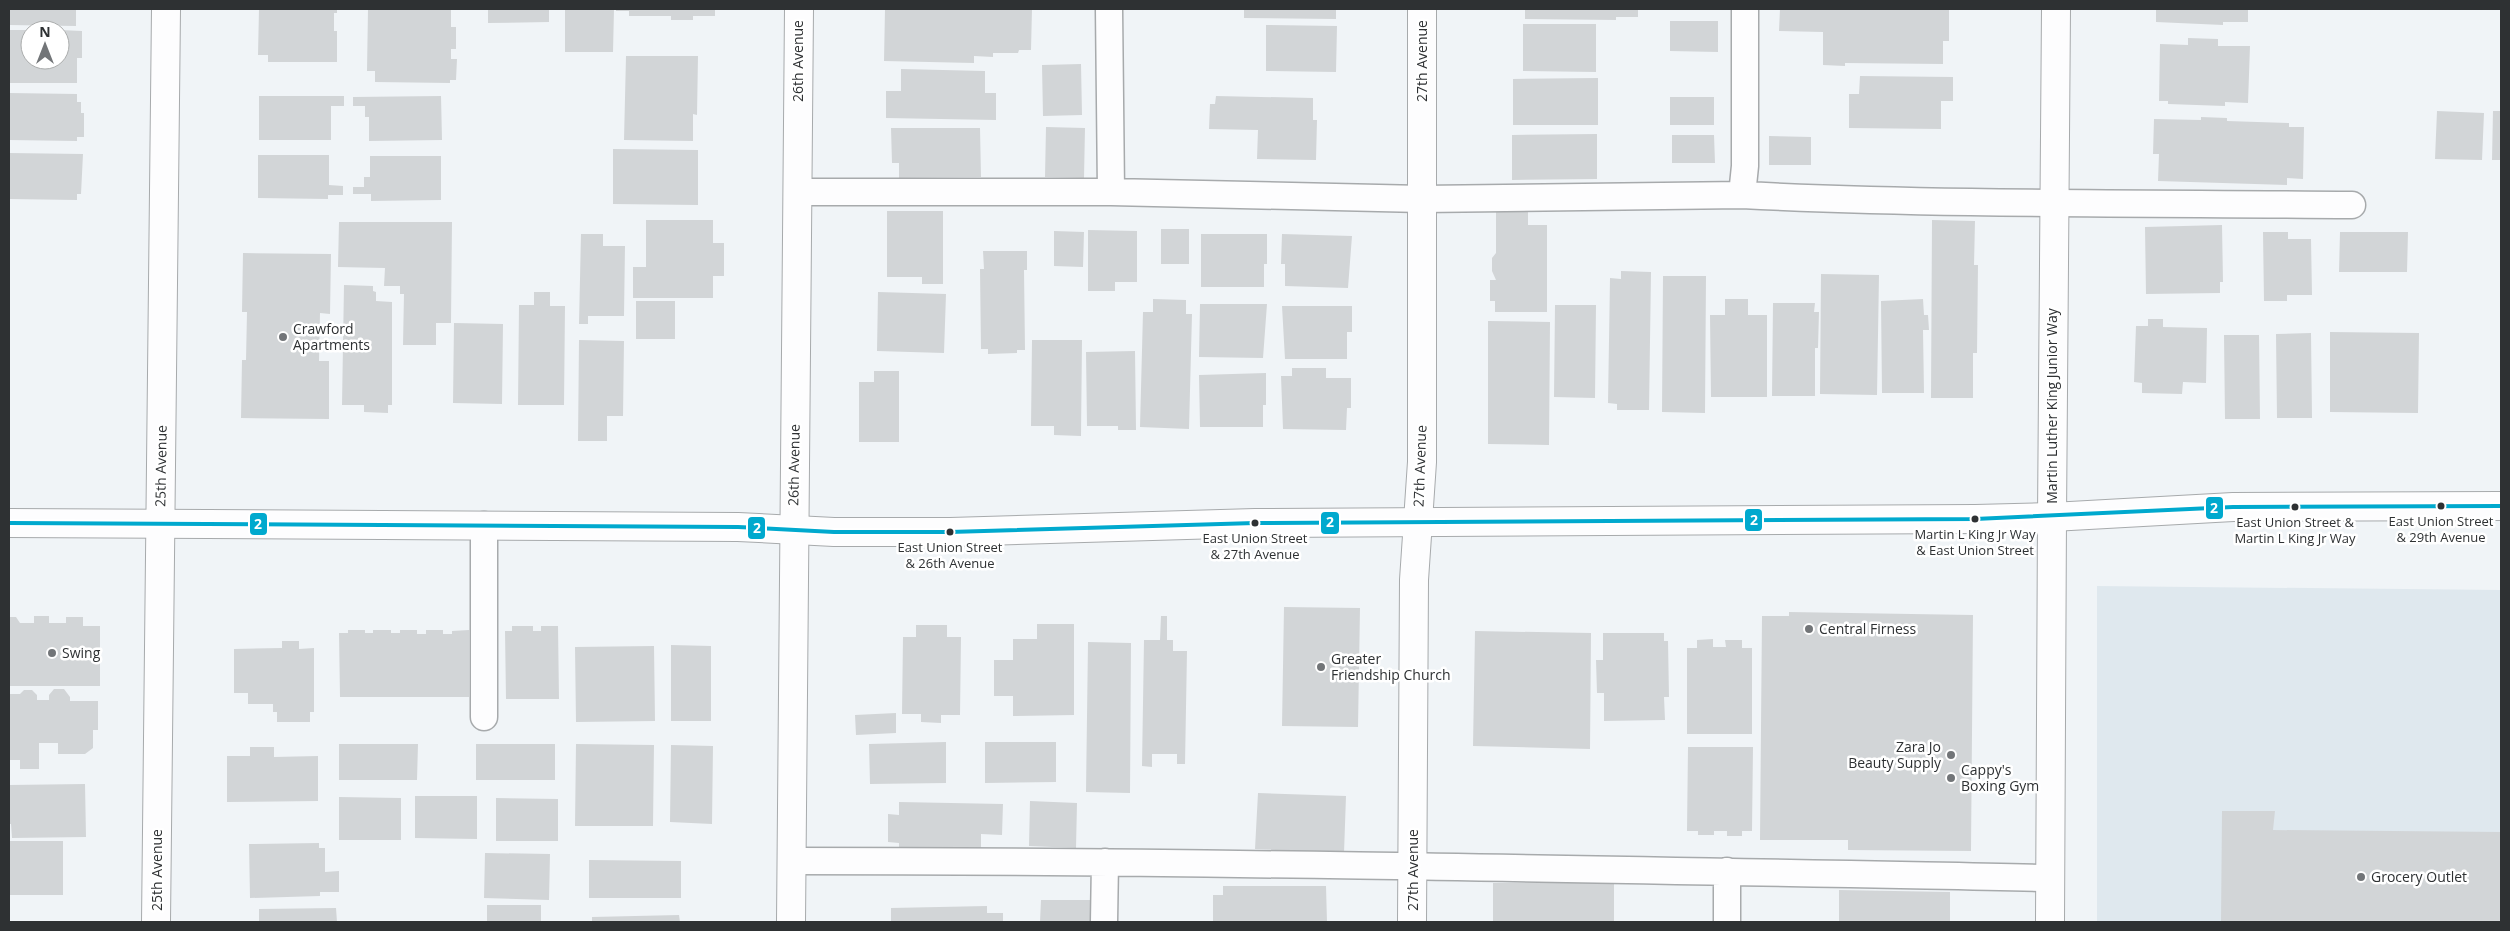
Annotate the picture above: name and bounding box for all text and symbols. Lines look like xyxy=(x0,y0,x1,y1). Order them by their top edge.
north arrow xyxy=(20,20,70,70)
street label: 26th Avenue xyxy=(788,20,807,102)
street label: 27th Avenue xyxy=(1412,20,1431,102)
text: N xyxy=(39,22,51,41)
street label: Martin Luther King Junior Way xyxy=(2042,307,2061,504)
place label: Crawford Apartments xyxy=(293,319,370,354)
marker: Crawford Apartments xyxy=(277,331,289,343)
street label: 26th Avenue xyxy=(783,424,804,506)
street label: 25th Avenue xyxy=(150,425,171,507)
street label: 27th Avenue xyxy=(1409,425,1430,507)
line badge: 2 xyxy=(2205,496,2224,520)
text: 2 xyxy=(2210,498,2218,517)
marker: East Union Street & 29th Avenue xyxy=(2436,501,2446,511)
marker: East Union Street & Martin L King Jr Way xyxy=(2290,502,2300,512)
line badge: 2 xyxy=(1744,508,1763,532)
text: 2 xyxy=(1750,510,1758,529)
line badge: 2 xyxy=(1320,511,1340,535)
line badge: 2 xyxy=(249,512,268,536)
text: 2 xyxy=(1326,512,1334,531)
place label: East Union Street & 29th Avenue xyxy=(2389,512,2494,546)
place label: East Union Street & Martin L King Jr Way xyxy=(2234,513,2356,547)
text: 2 xyxy=(254,514,262,533)
marker: Martin L King Jr Way & East Union Street xyxy=(1970,514,1980,524)
line badge: 2 xyxy=(747,516,766,540)
text: 2 xyxy=(753,518,761,537)
marker: East Union Street & 27th Avenue xyxy=(1250,518,1260,528)
place label: Martin L King Jr Way & East Union Street xyxy=(1914,525,2036,559)
marker: East Union Street & 26th Avenue xyxy=(945,527,955,537)
place label: East Union Street & 27th Avenue xyxy=(1203,529,1308,563)
place label: East Union Street & 26th Avenue xyxy=(898,538,1003,572)
place label: Central Firness xyxy=(1819,619,1917,638)
marker: Central Firness xyxy=(1803,623,1815,635)
place label: Swing xyxy=(62,643,101,662)
marker: Swing xyxy=(46,647,58,659)
place label: Greater Friendship Church xyxy=(1331,649,1451,684)
marker: Greater Friendship Church xyxy=(1315,661,1327,673)
place label: Zara Jo Beauty Supply xyxy=(1848,737,1942,772)
marker: Zara Jo Beauty Supply xyxy=(1945,749,1957,761)
place label: Cappy's Boxing Gym xyxy=(1961,760,2039,795)
marker: Cappy's Boxing Gym xyxy=(1945,772,1957,784)
street label: 25th Avenue xyxy=(147,829,166,911)
street label: 27th Avenue xyxy=(1403,829,1422,911)
place label: Grocery Outlet xyxy=(2371,867,2467,886)
marker: Grocery Outlet xyxy=(2355,871,2367,883)

